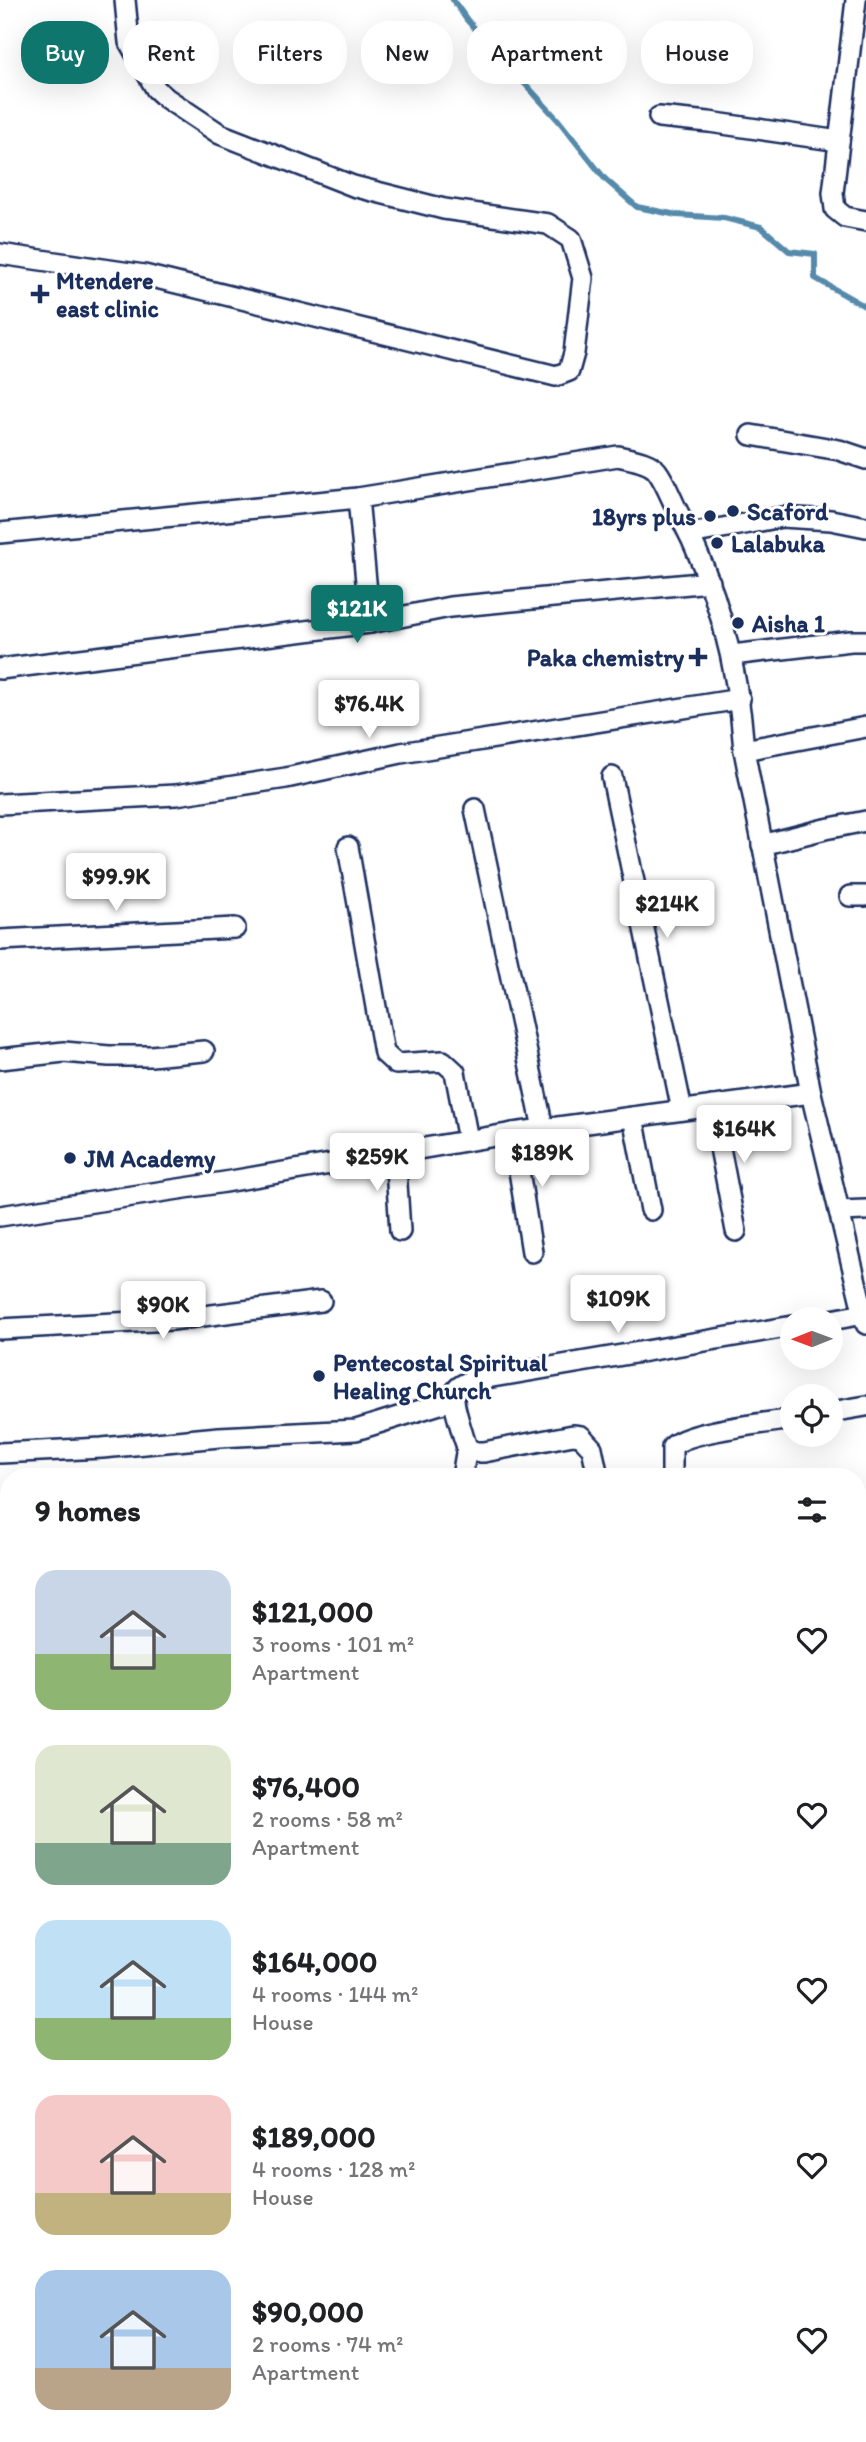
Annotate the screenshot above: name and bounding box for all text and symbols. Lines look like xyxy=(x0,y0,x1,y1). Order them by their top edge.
chip: Buy xyxy=(21,21,109,84)
chip: Rent xyxy=(123,21,219,84)
chip: Filters xyxy=(233,21,347,84)
chip: New xyxy=(361,21,453,84)
chip: Apartment xyxy=(467,21,627,84)
chip: House xyxy=(641,21,753,84)
place label: Mtendere east clinic xyxy=(56,266,159,323)
marker: Mtendere east clinic xyxy=(30,284,50,304)
place label: Scaford xyxy=(747,497,829,526)
place label: 18yrs plus xyxy=(592,502,696,532)
marker: Scaford xyxy=(725,503,741,519)
marker: 18yrs plus xyxy=(702,508,718,524)
place label: Lalabuka xyxy=(731,529,825,558)
marker: Lalabuka xyxy=(709,535,725,551)
pin: $121K xyxy=(308,586,406,645)
text: $121K xyxy=(327,594,387,622)
place label: Aisha 1 xyxy=(751,609,826,638)
marker: Aisha 1 xyxy=(730,615,746,631)
place label: Paka chemistry xyxy=(527,643,685,673)
marker: Paka chemistry xyxy=(690,649,706,665)
pin: $76.4K xyxy=(312,680,426,740)
text: $76.4K xyxy=(334,689,404,717)
pin: $99.9K xyxy=(59,853,173,913)
text: $99.9K xyxy=(82,862,150,890)
pin: $214K xyxy=(618,880,716,940)
text: $214K xyxy=(636,889,698,917)
pin: $164K xyxy=(695,1106,793,1165)
text: $164K xyxy=(712,1114,776,1142)
pin: $189K xyxy=(493,1130,591,1189)
pin: $259K xyxy=(328,1134,426,1193)
text: $189K xyxy=(511,1138,573,1166)
text: $259K xyxy=(346,1142,408,1170)
place label: JM Academy xyxy=(83,1144,216,1174)
marker: JM Academy xyxy=(62,1150,78,1166)
pin: $109K xyxy=(569,1276,667,1335)
pin: $90K xyxy=(122,1282,204,1341)
text: $109K xyxy=(586,1284,650,1312)
text: $90K xyxy=(137,1290,189,1318)
north arrow xyxy=(780,1307,844,1370)
map controls xyxy=(780,1307,843,1447)
place label: Pentecostal Spiritual Healing Church xyxy=(333,1348,548,1406)
marker: Pentecostal Spiritual Healing Church xyxy=(311,1368,327,1384)
button: locate xyxy=(780,1384,843,1447)
icon: filters xyxy=(793,1491,831,1529)
text: 9 homes xyxy=(35,1492,141,1529)
text: $121,000 xyxy=(252,1593,373,1630)
icon: home xyxy=(91,1598,175,1682)
icon: heart xyxy=(793,1621,831,1659)
text: 3 rooms · 101 m² xyxy=(252,1630,414,1658)
text: Apartment xyxy=(252,1658,359,1686)
text: $76,400 xyxy=(252,1768,360,1805)
icon: home xyxy=(91,1773,175,1857)
icon: heart xyxy=(793,1796,831,1834)
text: 2 rooms · 58 m² xyxy=(252,1805,403,1833)
text: Apartment xyxy=(252,1833,359,1861)
text: $164,000 xyxy=(252,1943,378,1980)
icon: home xyxy=(91,1948,175,2032)
icon: heart xyxy=(793,1971,831,2009)
text: 4 rooms · 144 m² xyxy=(252,1980,418,2008)
text: House xyxy=(252,2008,314,2036)
text: $189,000 xyxy=(252,2118,376,2155)
icon: home xyxy=(91,2123,175,2207)
icon: heart xyxy=(793,2146,831,2184)
text: 4 rooms · 128 m² xyxy=(252,2155,415,2183)
text: House xyxy=(252,2183,314,2211)
text: $90,000 xyxy=(252,2293,364,2330)
icon: home xyxy=(91,2298,175,2382)
icon: heart xyxy=(793,2321,831,2359)
text: 2 rooms · 74 m² xyxy=(252,2330,404,2358)
text: Apartment xyxy=(252,2358,359,2386)

